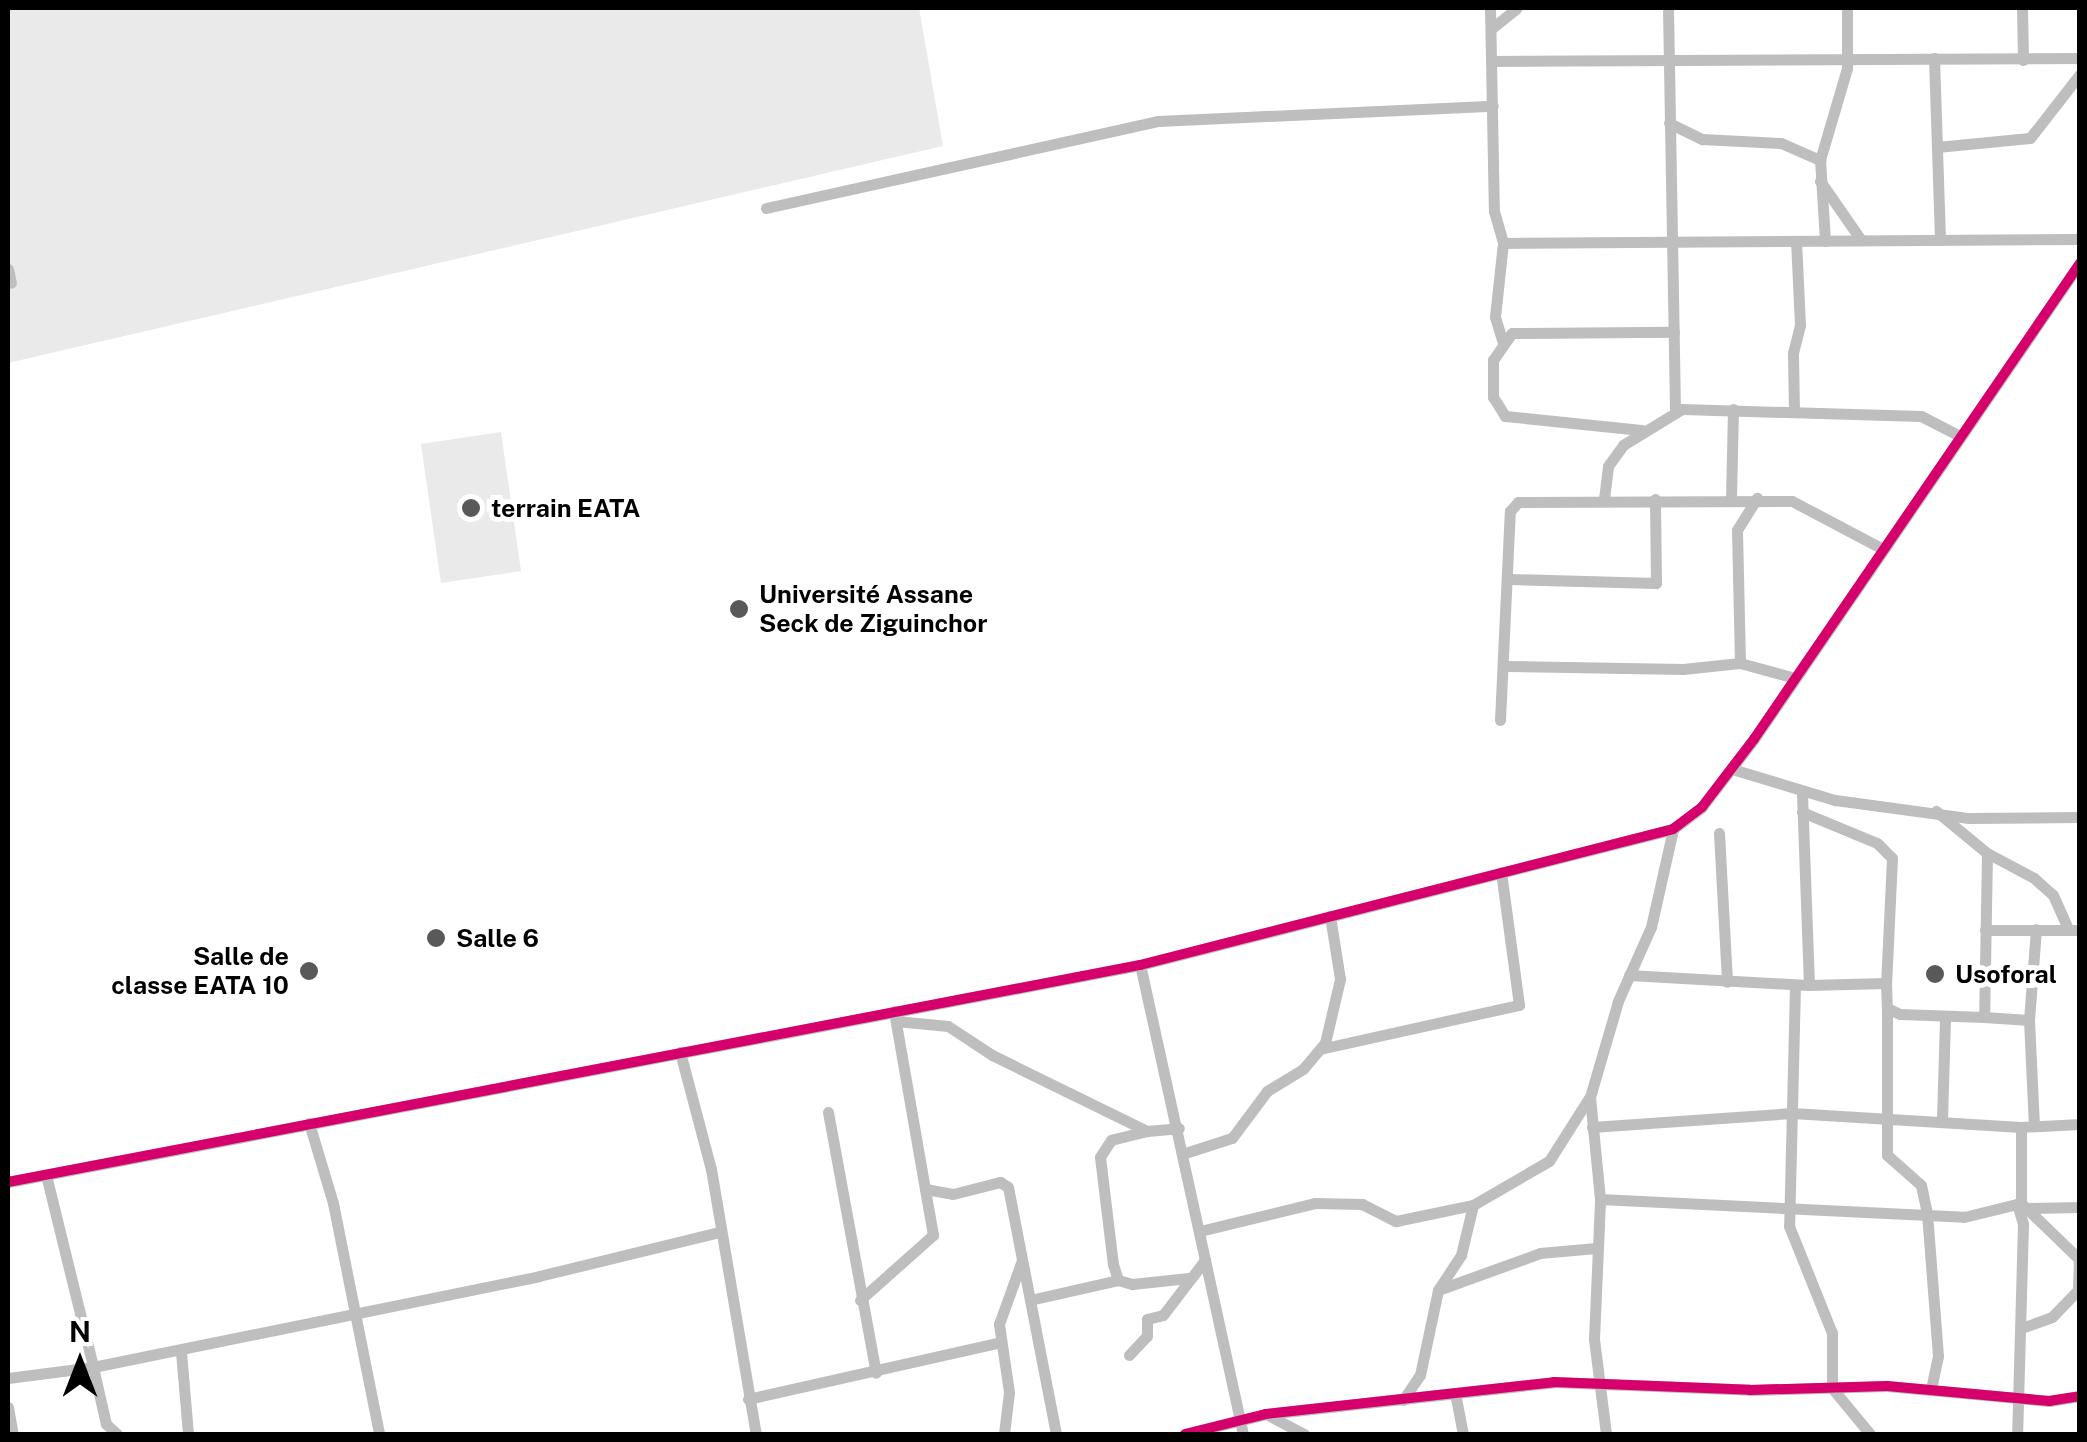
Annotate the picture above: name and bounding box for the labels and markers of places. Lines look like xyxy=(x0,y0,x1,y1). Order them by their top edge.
place label: terrain EATA xyxy=(491,493,640,523)
marker: terrain EATA xyxy=(460,497,482,519)
place label: Université Assane Seck de Ziguinchor xyxy=(759,580,988,639)
marker: Université Assane Seck de Ziguinchor xyxy=(728,598,750,620)
place label: Salle 6 xyxy=(456,923,539,953)
marker: Salle 6 xyxy=(425,927,447,949)
place label: Salle de classe EATA 10 xyxy=(111,942,289,1001)
place label: Usoforal xyxy=(1955,959,2057,989)
marker: Salle de classe EATA 10 xyxy=(298,960,320,982)
marker: Usoforal xyxy=(1924,963,1946,985)

